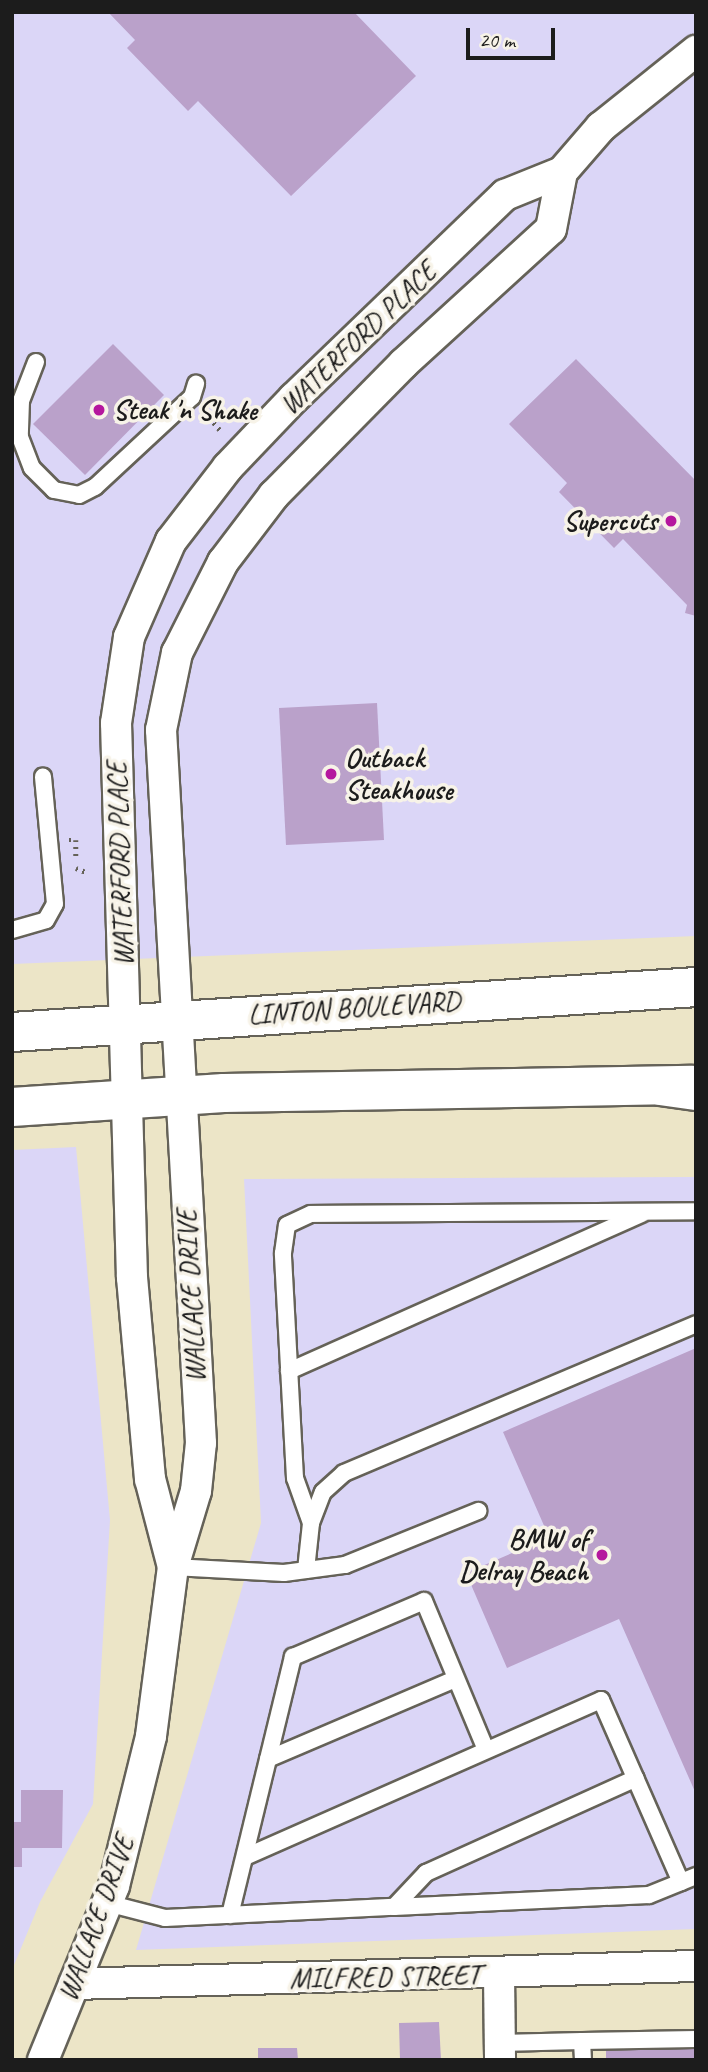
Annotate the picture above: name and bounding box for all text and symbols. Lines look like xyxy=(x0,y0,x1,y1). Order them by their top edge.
scale bar xyxy=(470,14,559,58)
text: 20 m xyxy=(479,27,515,53)
street label: WATERFORD PLACE xyxy=(273,255,443,421)
place label: Steak 'n Shake xyxy=(113,393,258,427)
marker: Steak 'n Shake xyxy=(91,402,107,418)
place label: Supercuts xyxy=(563,504,657,538)
marker: Supercuts xyxy=(663,513,679,529)
place label: Outback Steakhouse xyxy=(345,741,453,807)
street label: WATERFORD PLACE xyxy=(100,761,140,967)
marker: Outback Steakhouse xyxy=(323,766,339,782)
street label: LINTON BOULEVARD xyxy=(246,984,462,1032)
street label: WALLACE DRIVE xyxy=(170,1208,212,1384)
place label: BMW of Delray Beach xyxy=(460,1522,588,1588)
marker: BMW of Delray Beach xyxy=(594,1547,610,1563)
street label: WALLACE DRIVE xyxy=(51,1831,141,2005)
street label: MILFRED STREET xyxy=(289,1959,481,1995)

